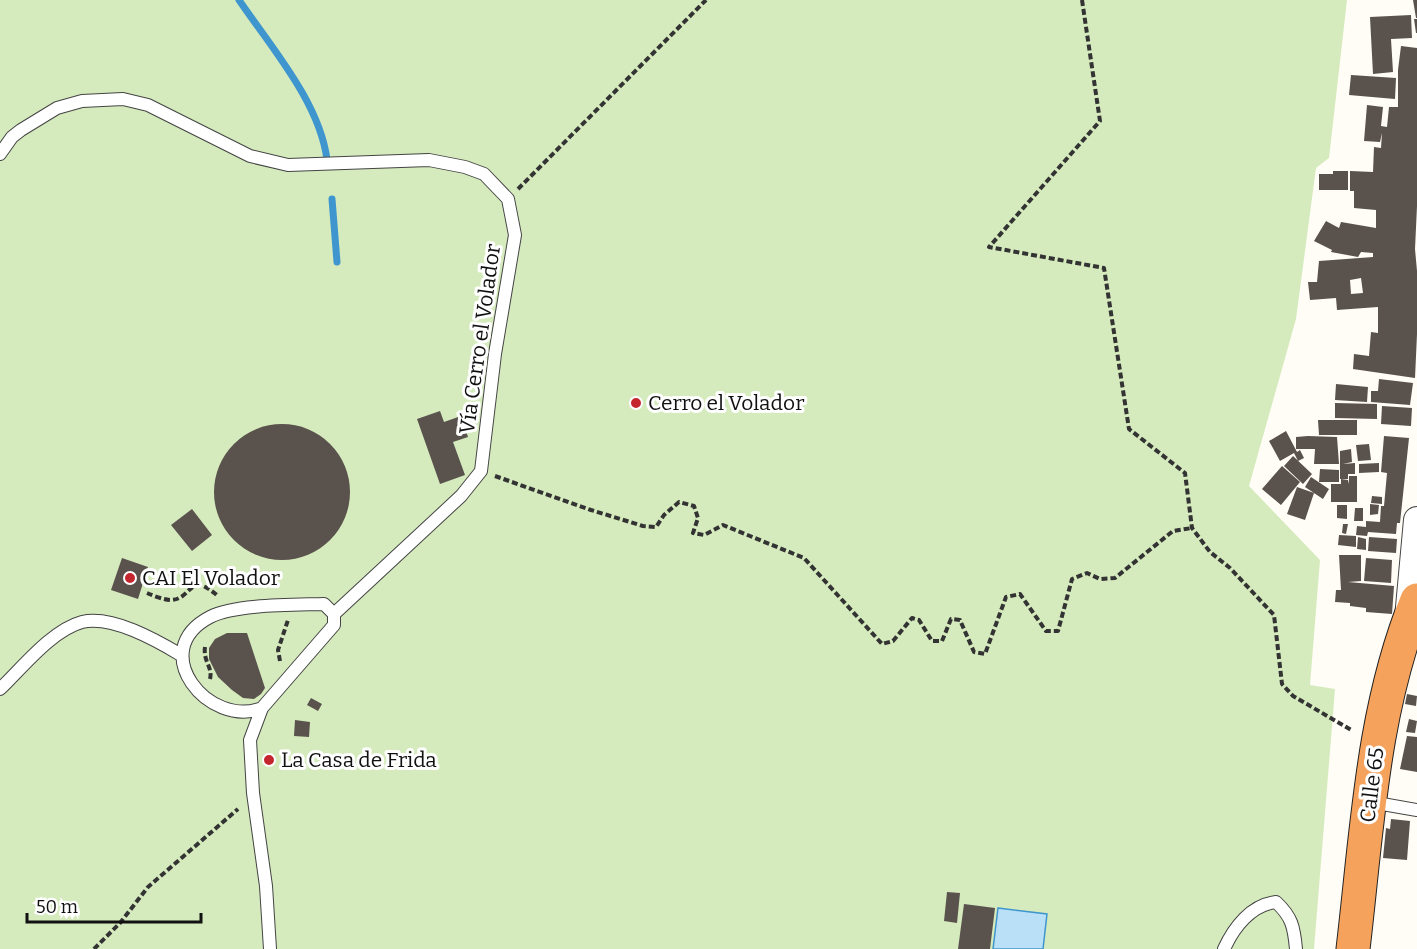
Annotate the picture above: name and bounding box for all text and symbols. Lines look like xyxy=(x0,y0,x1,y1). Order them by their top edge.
street label: Vía Cerro el Volador xyxy=(454,242,506,436)
place label: Cerro el Volador xyxy=(648,390,804,416)
marker: Cerro el Volador xyxy=(629,396,643,410)
place label: CAI El Volador xyxy=(142,565,280,591)
marker: CAI El Volador xyxy=(123,571,137,585)
street label: Calle 65 xyxy=(1354,746,1390,824)
place label: La Casa de Frida xyxy=(281,747,437,773)
marker: La Casa de Frida xyxy=(262,753,276,767)
scale bar xyxy=(27,886,201,924)
text: 50 m xyxy=(36,896,78,918)

